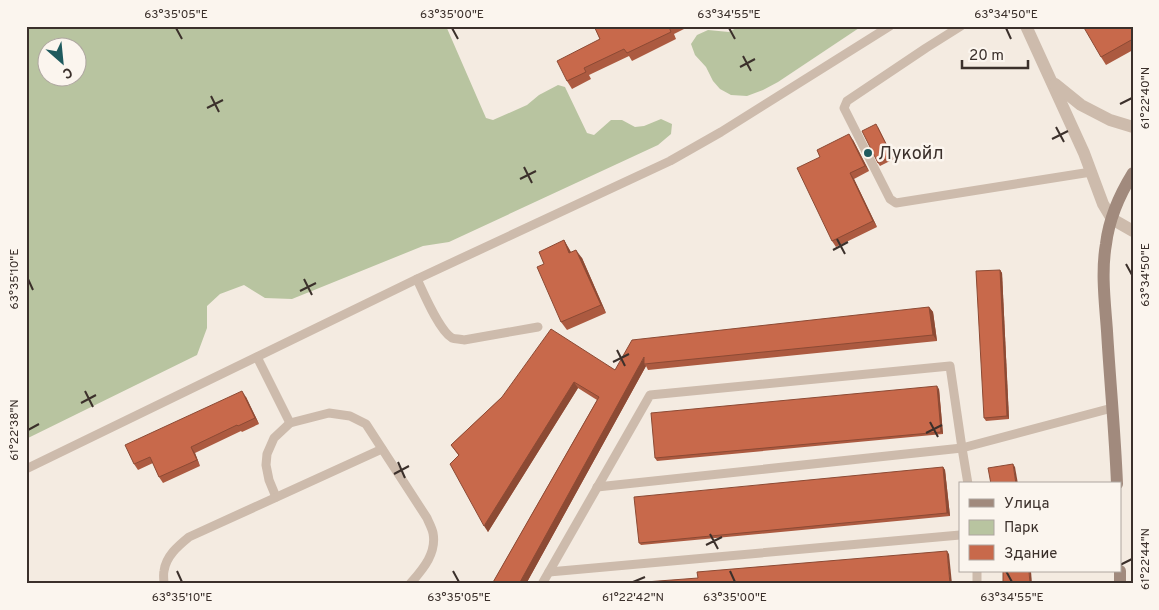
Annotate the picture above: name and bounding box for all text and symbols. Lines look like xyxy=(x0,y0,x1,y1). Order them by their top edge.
text: 63°35'05"E xyxy=(144,7,208,23)
text: 63°35'00"E xyxy=(420,7,484,23)
text: 63°34'55"E xyxy=(697,7,761,23)
text: 63°34'50"E xyxy=(974,7,1038,23)
north arrow xyxy=(38,38,88,88)
scale bar xyxy=(962,38,1028,70)
text: 20 m xyxy=(969,47,1004,66)
text: С xyxy=(59,63,75,82)
text: 61°22'40"N xyxy=(1138,67,1154,129)
place label: Лукойл xyxy=(878,143,944,166)
marker: Лукойл xyxy=(862,147,874,159)
text: 63°34'50"E xyxy=(1138,243,1154,307)
text: 63°35'10"E xyxy=(7,249,23,309)
text: 61°22'38"N xyxy=(7,399,23,461)
legend xyxy=(959,482,1122,572)
text: Улица xyxy=(1004,495,1049,514)
text: Парк xyxy=(1004,519,1039,538)
text: 61°22'44"N xyxy=(1138,528,1154,590)
text: Здание xyxy=(1004,545,1057,564)
text: 63°35'10"E xyxy=(152,590,212,606)
text: 63°35'05"E xyxy=(427,590,491,606)
text: 61°22'42"N xyxy=(602,590,664,606)
text: 63°35'00"E xyxy=(703,590,767,606)
text: 63°34'55"E xyxy=(980,590,1044,606)

